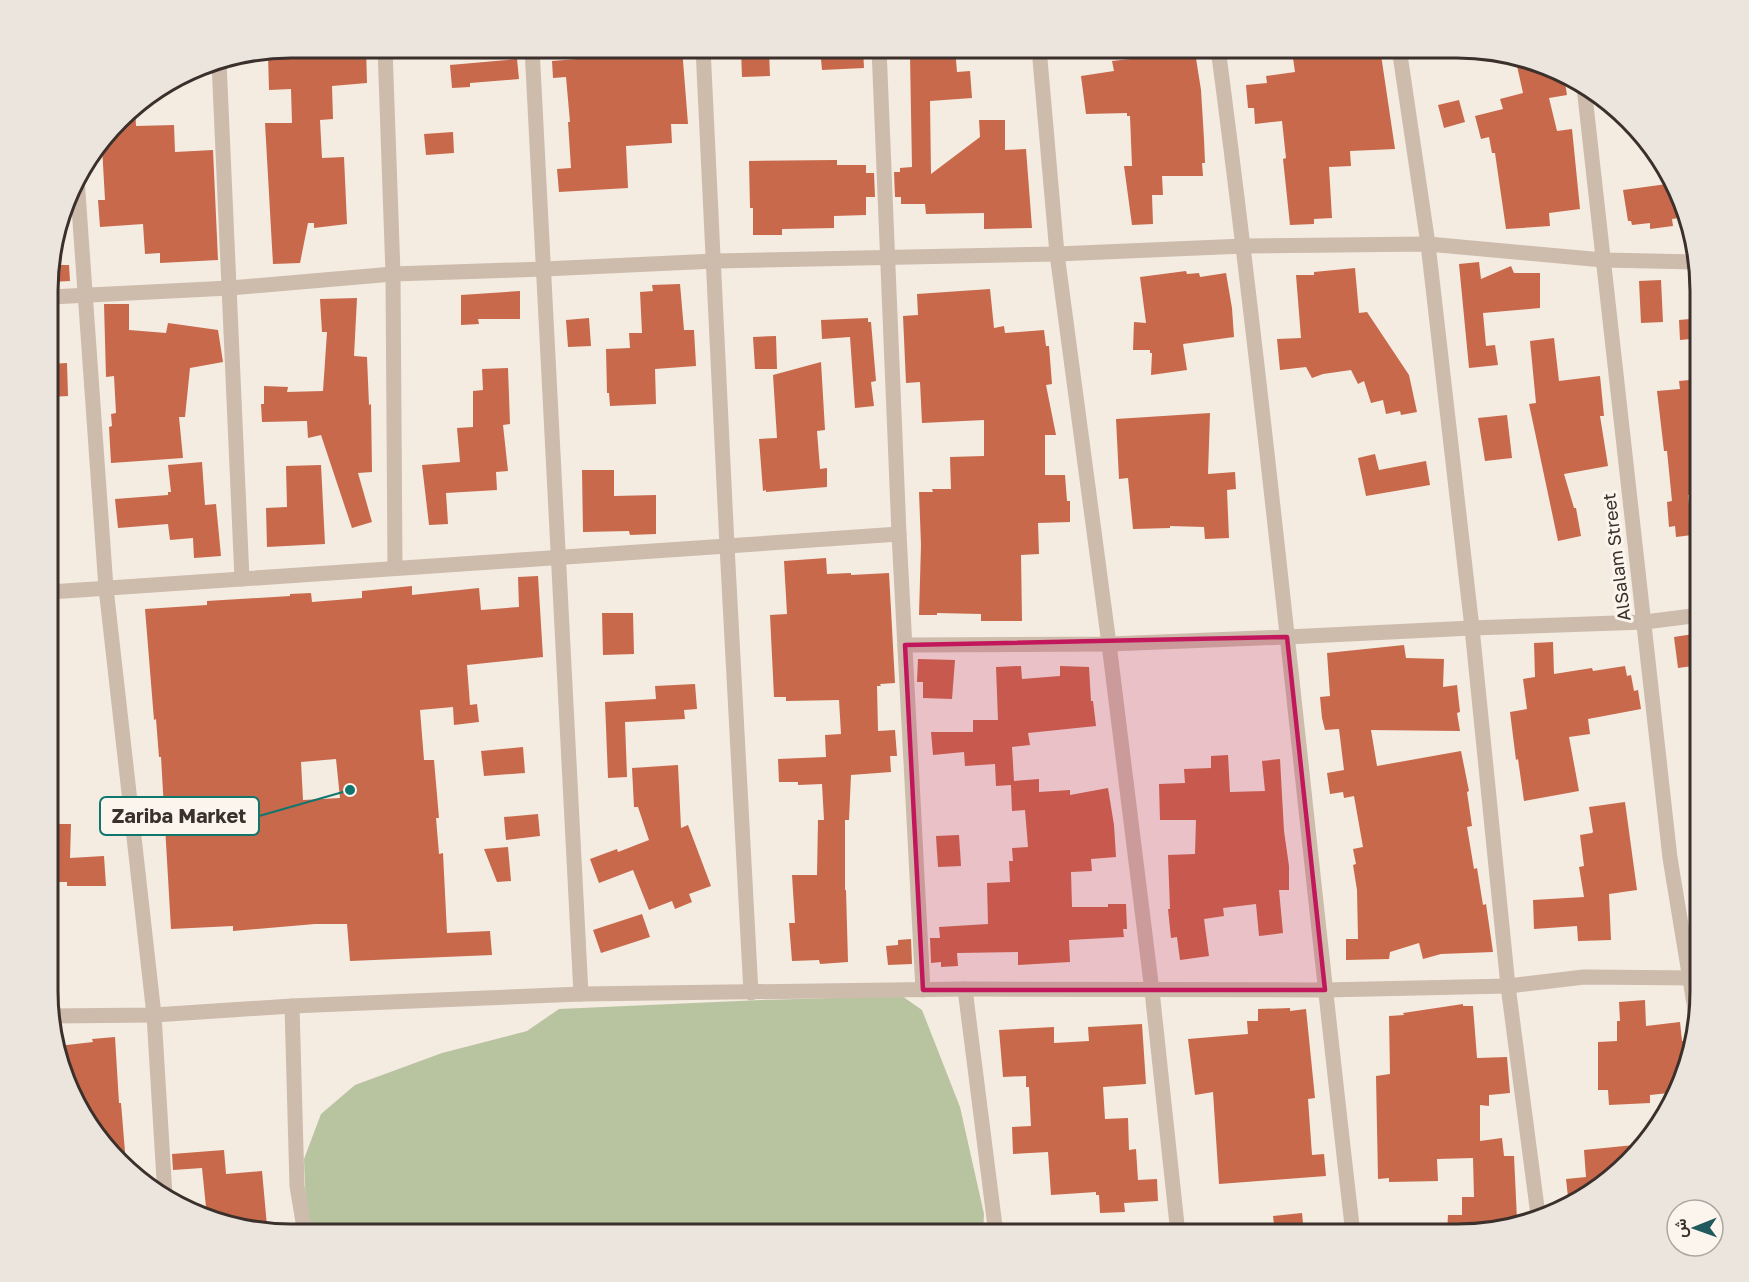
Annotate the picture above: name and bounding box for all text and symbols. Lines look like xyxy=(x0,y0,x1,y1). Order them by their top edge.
street label: AlSalam Street xyxy=(1597,492,1635,622)
callout: Zariba Market xyxy=(100,797,259,835)
text: Zariba Market xyxy=(112,803,246,827)
north arrow xyxy=(1665,1198,1725,1258)
text: ش xyxy=(1670,1218,1690,1238)

